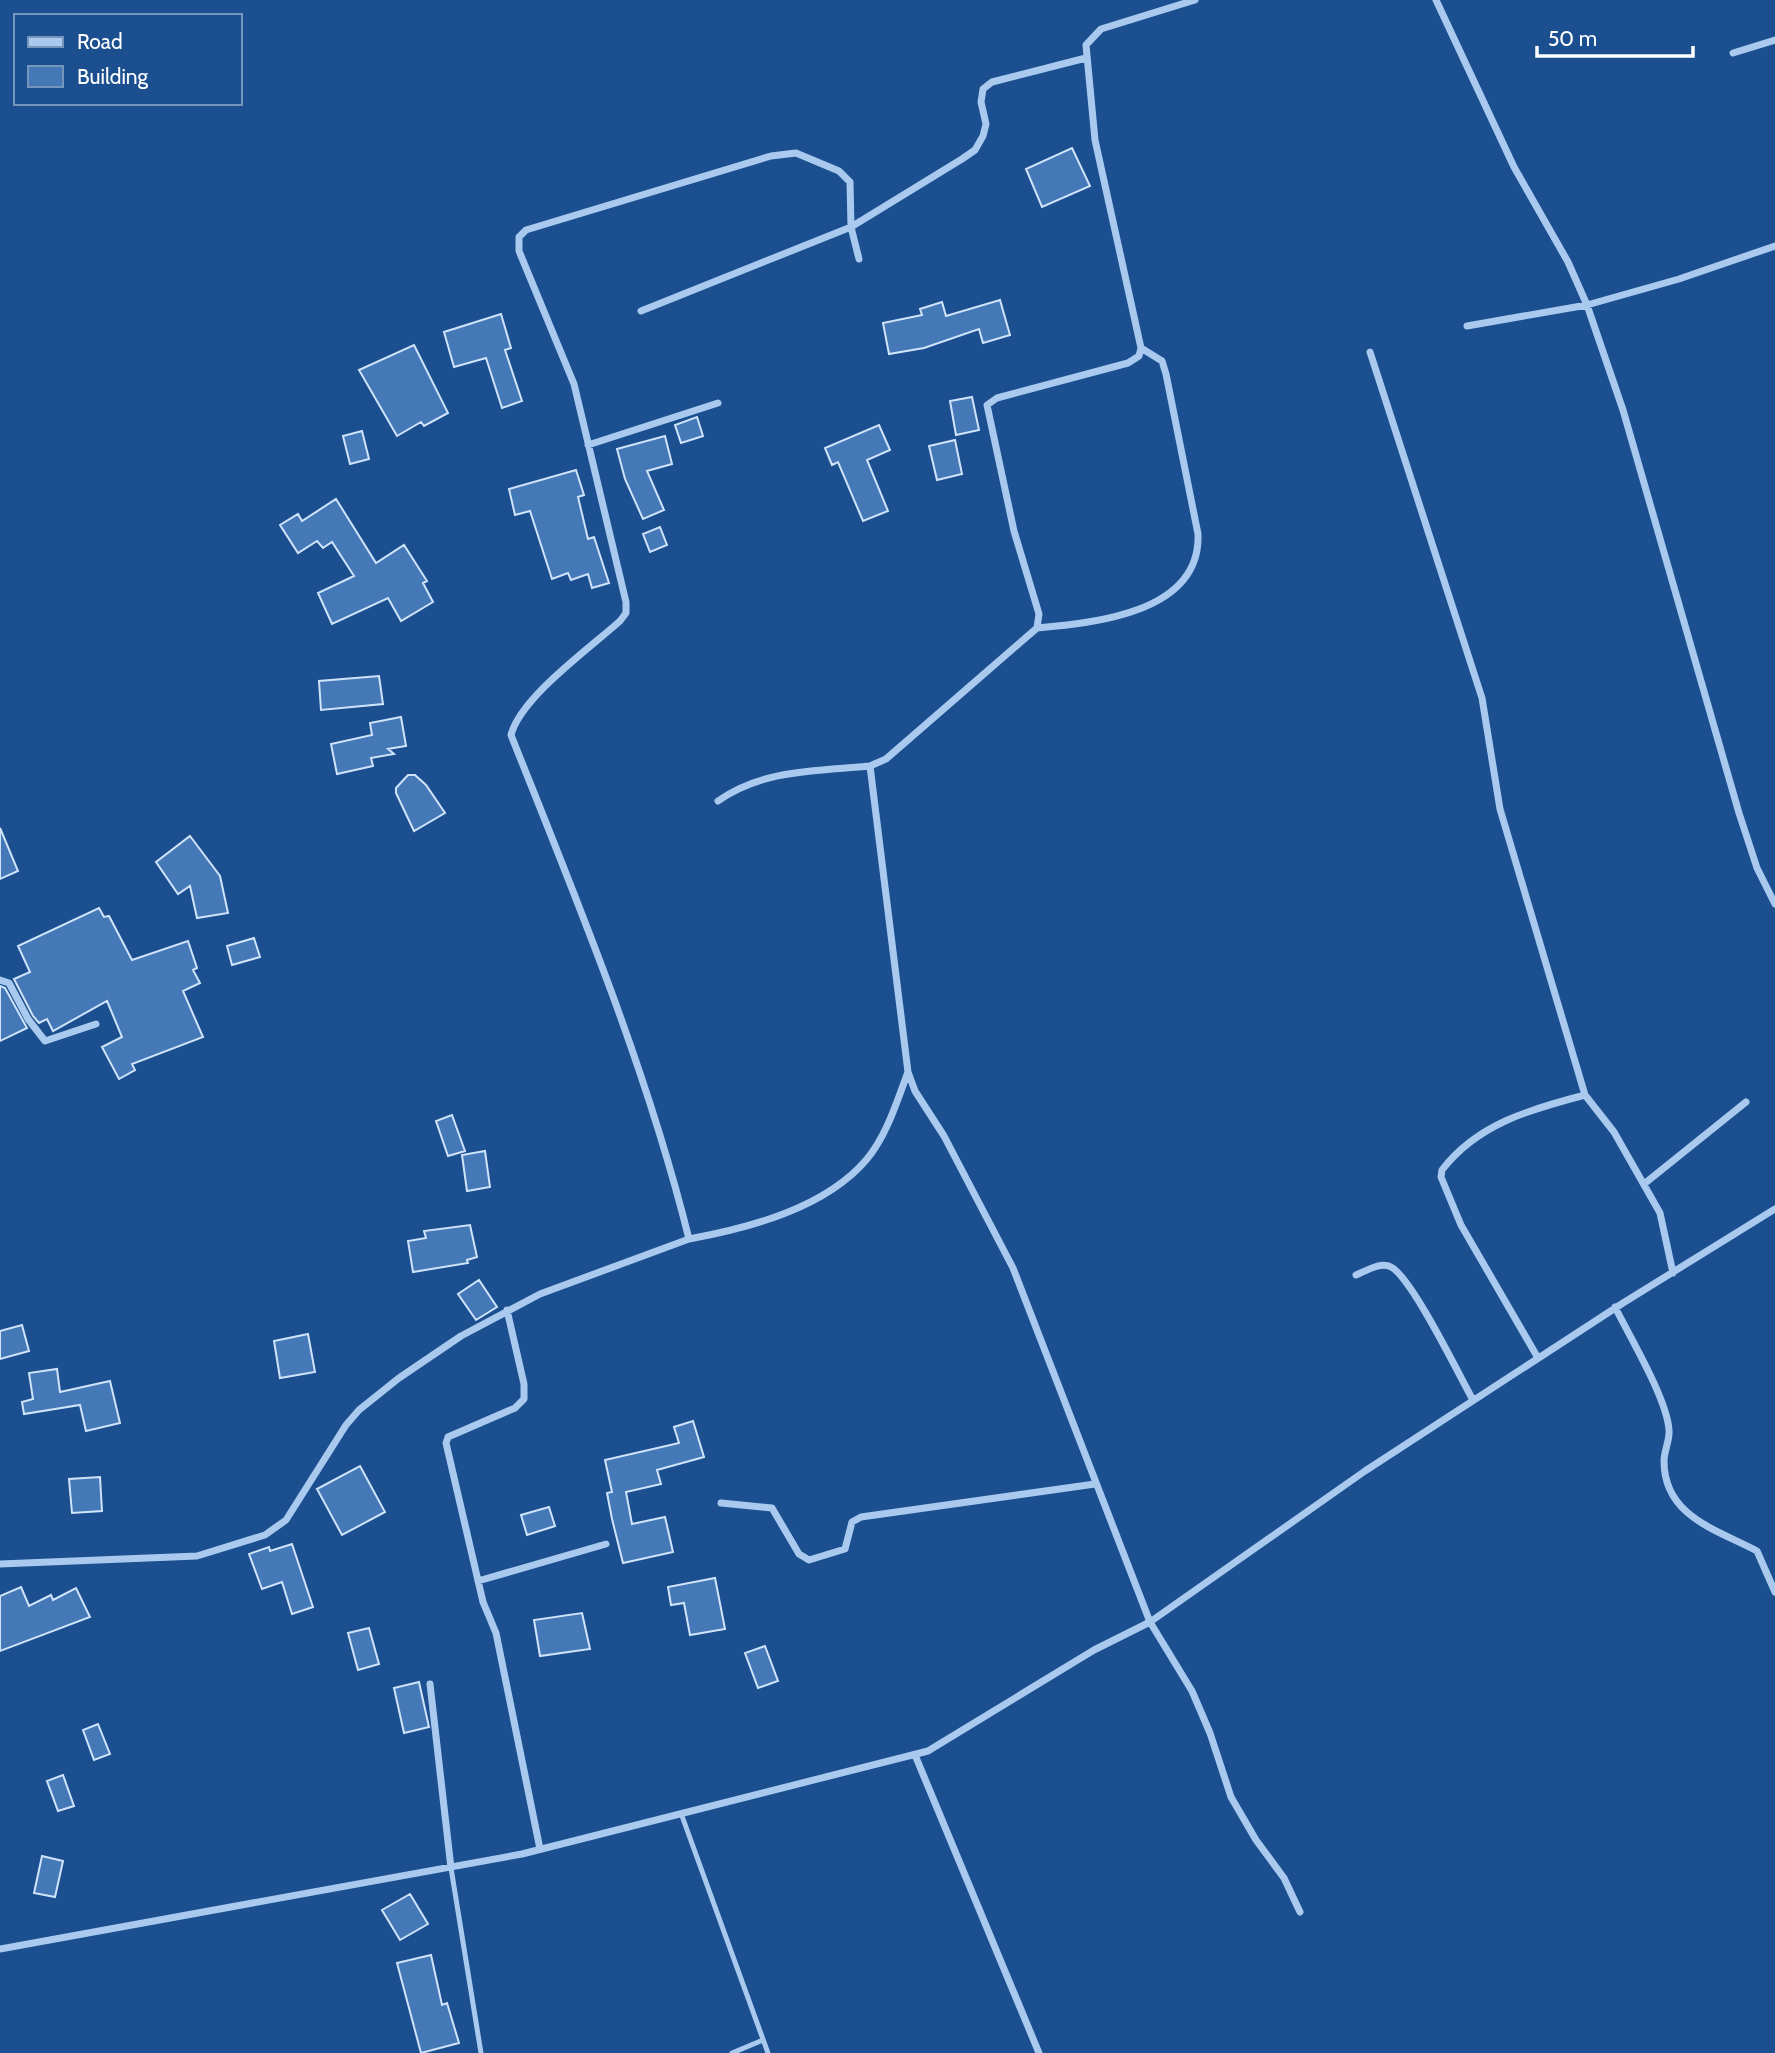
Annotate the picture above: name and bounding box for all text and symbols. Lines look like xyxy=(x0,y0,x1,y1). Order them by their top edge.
legend xyxy=(14,14,242,105)
scale bar xyxy=(1537,14,1693,58)
text: 50 m xyxy=(1548,26,1597,51)
text: Road xyxy=(77,29,123,54)
text: Building xyxy=(77,64,149,89)

